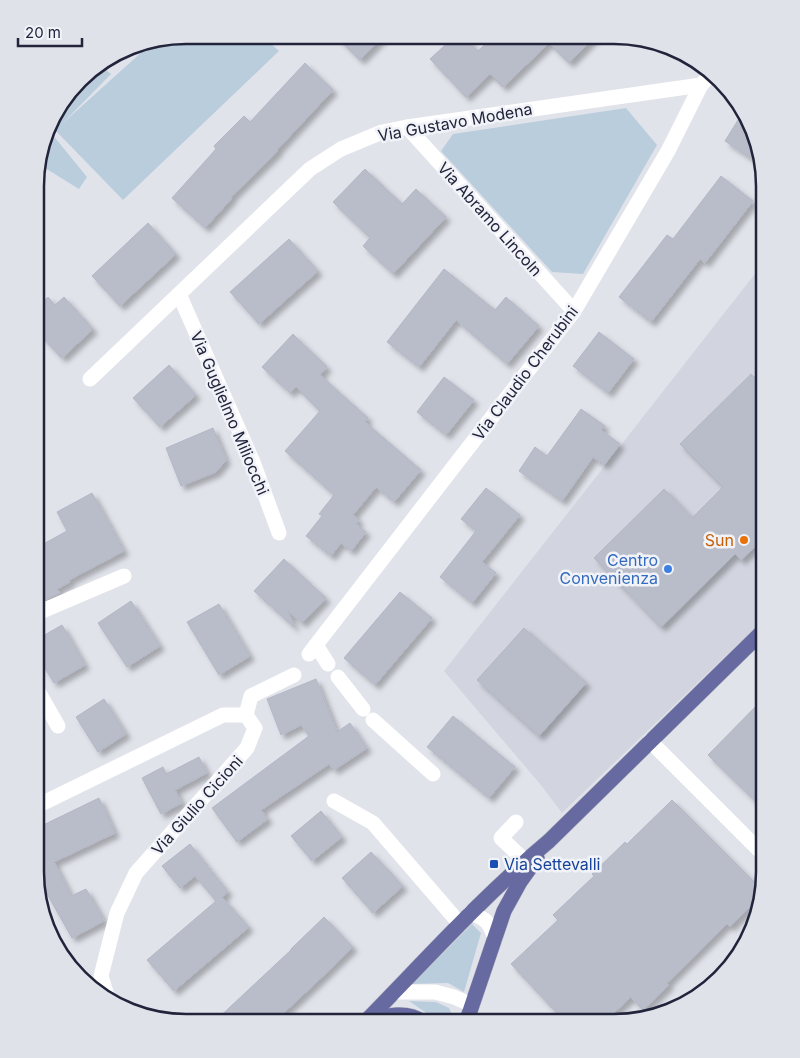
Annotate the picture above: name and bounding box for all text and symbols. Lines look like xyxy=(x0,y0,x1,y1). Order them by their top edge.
scale bar xyxy=(18,15,81,47)
text: 20 m xyxy=(25,23,61,42)
street label: Via Gustavo Modena xyxy=(376,99,534,145)
street label: Via Abramo Lincoln xyxy=(433,158,547,280)
street label: Via Claudio Cherubini xyxy=(468,302,582,444)
street label: Via Guglielmo Miliocchi xyxy=(186,328,274,498)
place label: Sun xyxy=(705,530,734,550)
marker: Sun xyxy=(738,534,750,546)
place label: Centro Convenienza xyxy=(560,550,658,588)
marker: Centro Convenienza xyxy=(662,563,674,575)
street label: Via Giulio Cicioni xyxy=(147,751,247,859)
place label: Via Settevalli xyxy=(504,854,600,874)
marker: Via Settevalli xyxy=(488,858,500,870)

